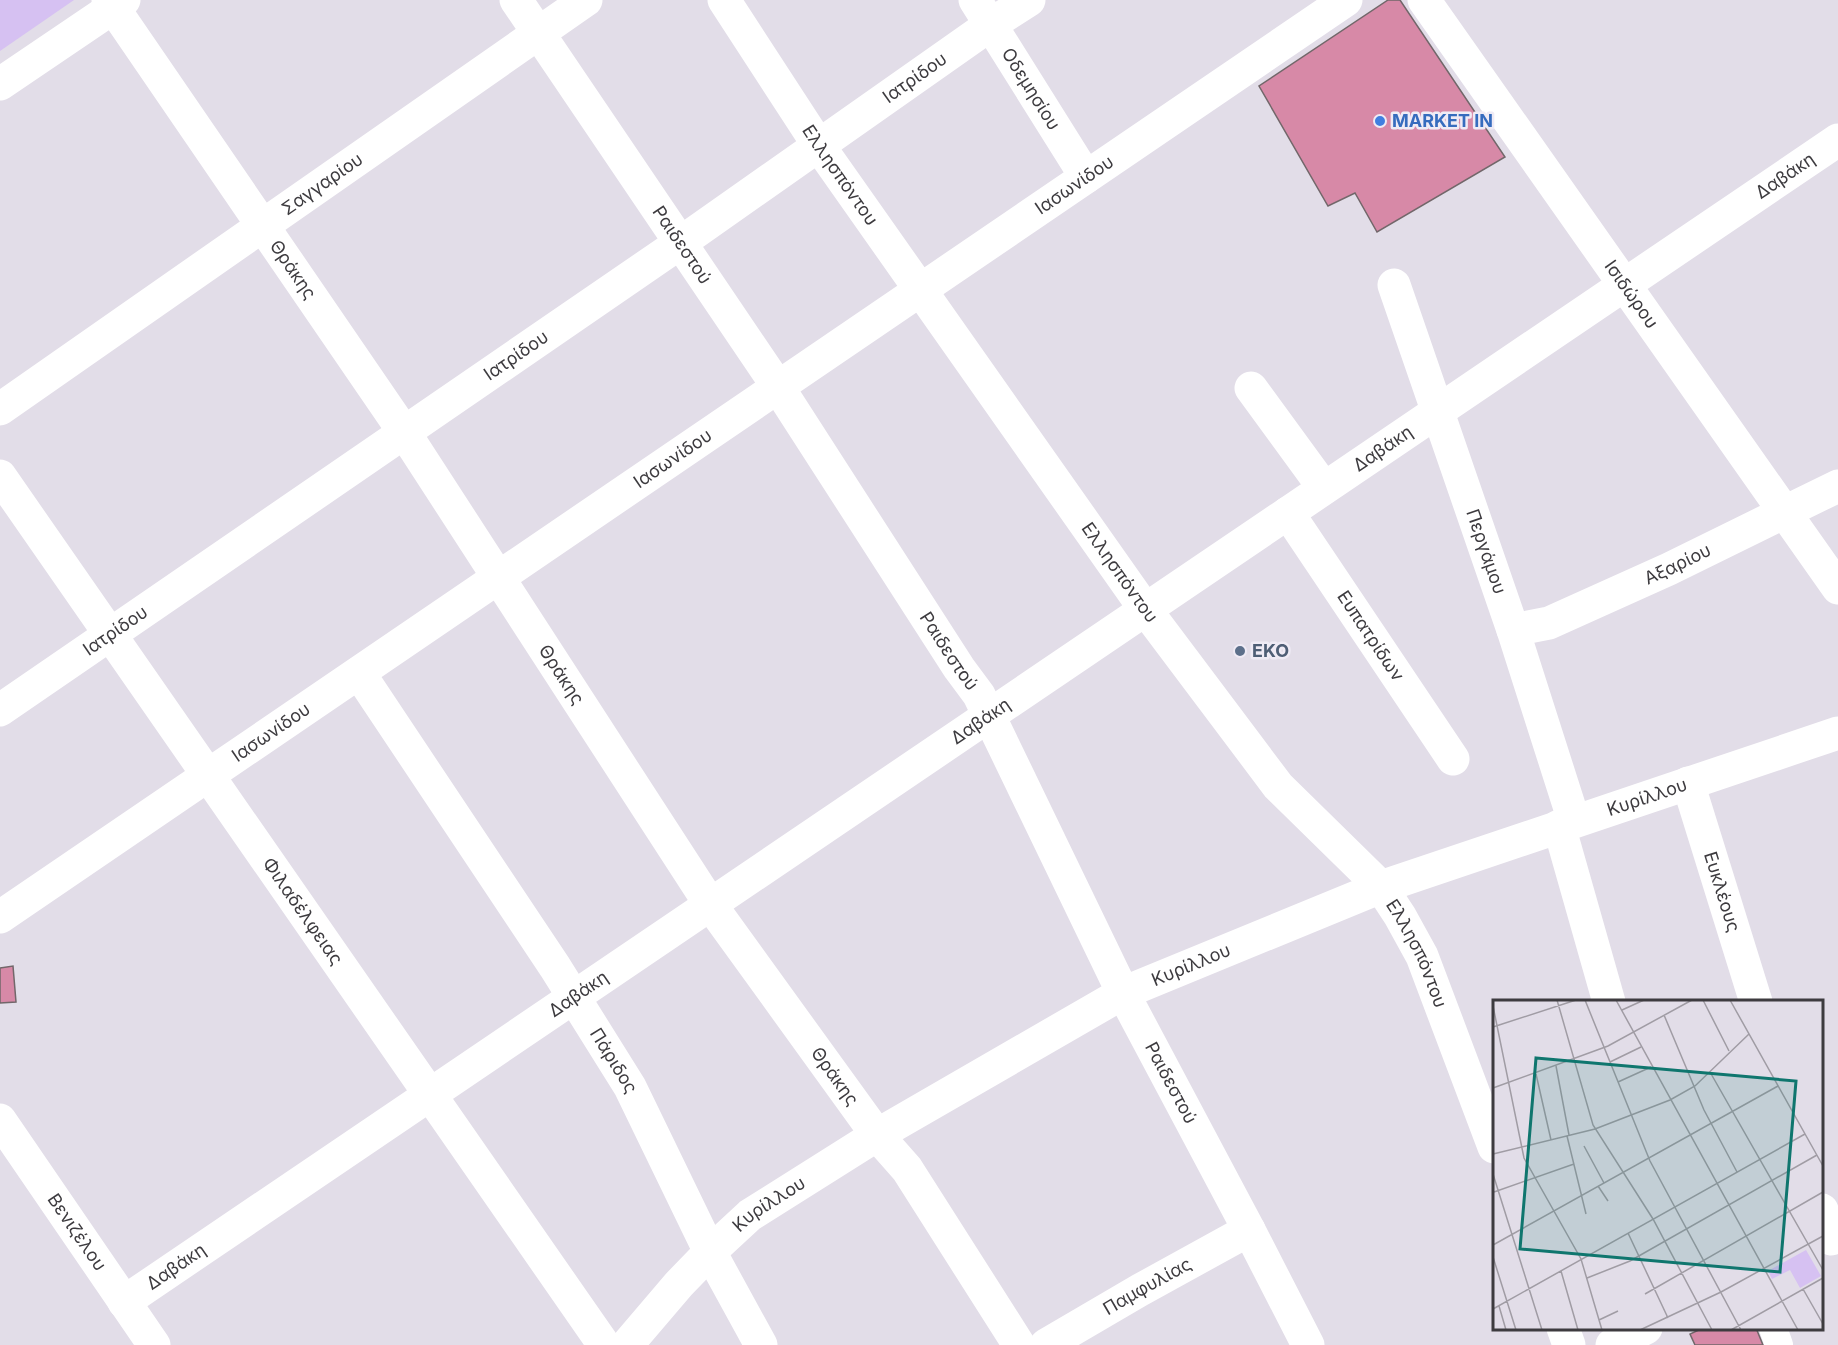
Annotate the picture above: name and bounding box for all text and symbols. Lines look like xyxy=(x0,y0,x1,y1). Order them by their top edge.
street label: Οδεμησίου xyxy=(998,44,1065,134)
street label: Ιατρίδου xyxy=(878,48,951,107)
place label: MARKET IN xyxy=(1392,110,1493,131)
marker: MARKET IN xyxy=(1373,114,1387,128)
street label: Ελλησπόντου xyxy=(798,121,882,229)
street label: Σαγγαρίου xyxy=(277,148,367,219)
street label: Δαβάκη xyxy=(1751,148,1819,203)
street label: Ιασωνίδου xyxy=(1031,151,1117,219)
street label: Ραιδεστού xyxy=(649,202,716,288)
street label: Θράκης xyxy=(266,236,321,303)
street label: Ισιδώρου xyxy=(1600,256,1663,332)
street label: Ιατρίδου xyxy=(480,326,552,385)
street label: Δαβάκη xyxy=(1349,421,1416,476)
street label: Ιασωνίδου xyxy=(629,424,716,492)
street label: Περγάμου xyxy=(1462,506,1511,597)
street label: Ελλησπόντου xyxy=(1077,518,1162,627)
street label: Αξαρίου xyxy=(1641,539,1714,589)
street label: Ευπατρίδων xyxy=(1333,586,1409,685)
street label: Ιατρίδου xyxy=(79,601,151,660)
street label: Ραιδεστού xyxy=(916,608,983,694)
place label: ΕΚΟ xyxy=(1252,640,1289,661)
street label: Θράκης xyxy=(535,641,589,708)
marker: ΕΚΟ xyxy=(1233,644,1247,658)
street label: Δαβάκη xyxy=(947,693,1014,748)
street label: Ιασωνίδου xyxy=(228,698,314,766)
street label: Κυρίλλου xyxy=(1604,774,1690,820)
street label: Ευκλέους xyxy=(1700,849,1745,935)
street label: Φιλαδέλφειας xyxy=(258,853,347,969)
street label: Ελλησπόντου xyxy=(1382,895,1451,1010)
street label: Κυρίλλου xyxy=(1148,939,1233,990)
street label: Δαβάκη xyxy=(545,966,612,1021)
inset map xyxy=(1493,1000,1823,1330)
street label: Πάριδος xyxy=(586,1024,642,1096)
street label: Ραιδεστού xyxy=(1141,1038,1202,1127)
street label: Θράκης xyxy=(807,1043,863,1110)
street label: Κυρίλλου xyxy=(728,1172,809,1236)
street label: Βενιζέλου xyxy=(43,1189,111,1275)
street label: Δαβάκη xyxy=(142,1239,209,1294)
street label: Παμφυλίας xyxy=(1099,1253,1195,1319)

